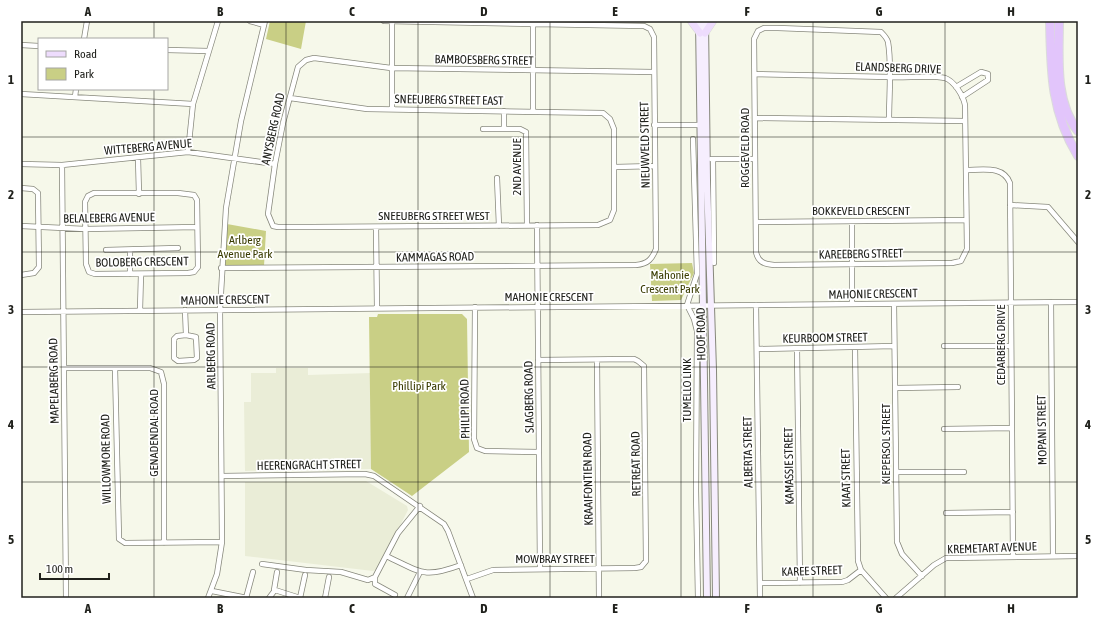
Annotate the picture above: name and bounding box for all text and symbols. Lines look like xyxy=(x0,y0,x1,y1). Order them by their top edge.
text: A xyxy=(84,4,92,19)
text: B xyxy=(217,4,224,19)
text: C xyxy=(349,4,355,19)
text: D xyxy=(480,4,488,19)
text: E xyxy=(612,4,618,19)
text: F xyxy=(744,4,750,19)
text: G xyxy=(876,4,883,19)
text: H xyxy=(1007,4,1015,19)
legend xyxy=(38,38,168,90)
text: Road xyxy=(74,47,97,61)
street label: BAMBOESBERG STREET xyxy=(434,52,534,68)
street label: ELANDSBERG DRIVE xyxy=(855,60,941,76)
text: Park xyxy=(74,67,95,81)
text: 1 xyxy=(8,72,14,87)
text: 1 xyxy=(1085,72,1091,87)
street label: ANYSBERG ROAD xyxy=(259,91,288,166)
street label: SNEEUBERG STREET EAST xyxy=(394,92,504,108)
street label: NIEUWVELD STREET xyxy=(637,101,653,189)
street label: ROGGEVELD ROAD xyxy=(738,108,752,188)
street label: WITTEBERG AVENUE xyxy=(104,136,192,158)
street label: 2ND AVENUE xyxy=(510,139,524,196)
text: 2 xyxy=(8,187,14,202)
text: 2 xyxy=(1085,187,1091,202)
street label: BOKKEVELD CRESCENT xyxy=(812,204,911,218)
street label: SNEEUBERG STREET WEST xyxy=(378,209,491,223)
street label: BELALEBERG AVENUE xyxy=(63,210,155,226)
park label: Arlberg Avenue Park xyxy=(218,233,273,261)
street label: KAREEBERG STREET xyxy=(819,246,904,262)
street label: KAMMAGAS ROAD xyxy=(396,249,474,265)
street label: BOLOBERG CRESCENT xyxy=(95,254,189,270)
park label: Mahonie Crescent Park xyxy=(640,268,700,296)
street label: MAHONIE CRESCENT xyxy=(828,286,918,302)
street label: MAHONIE CRESCENT xyxy=(504,290,594,304)
street label: MAHONIE CRESCENT xyxy=(180,292,270,308)
text: 3 xyxy=(8,302,14,317)
text: 3 xyxy=(1085,302,1091,317)
street label: CEDARBERG DRIVE xyxy=(994,305,1008,385)
street label: HOOF ROAD xyxy=(694,307,708,361)
street label: ARLBERG ROAD xyxy=(203,322,219,389)
street label: KEURBOOM STREET xyxy=(782,330,868,346)
street label: MAPELABERG ROAD xyxy=(46,338,62,424)
street label: TUMELLO LINK xyxy=(680,358,694,422)
street label: SLAGBERG ROAD xyxy=(521,361,537,433)
park label: Phillipi Park xyxy=(392,379,447,393)
street label: PHILIPI ROAD xyxy=(457,379,473,439)
street label: GENADENDAL ROAD xyxy=(147,389,161,477)
street label: MOPANI STREET xyxy=(1034,394,1050,465)
street label: KIEPERSOL STREET xyxy=(879,403,893,485)
street label: WILLOWMORE ROAD xyxy=(98,414,114,504)
street label: ALBERTA STREET xyxy=(740,415,756,488)
text: 4 xyxy=(7,417,14,432)
text: 4 xyxy=(1084,417,1091,432)
street label: KAMASSIE STREET xyxy=(781,426,797,505)
street label: RETREAT ROAD xyxy=(628,431,644,497)
street label: KRAAIFONTIEN ROAD xyxy=(580,432,596,526)
street label: KIAAT STREET xyxy=(838,448,854,508)
street label: HEERENGRACHT STREET xyxy=(257,457,362,473)
text: 5 xyxy=(8,532,14,547)
text: 5 xyxy=(1085,532,1091,547)
street label: KREMETART AVENUE xyxy=(947,539,1037,557)
street label: MOWBRAY STREET xyxy=(515,552,595,566)
scale bar xyxy=(40,555,109,581)
text: 100 m xyxy=(46,562,73,576)
street label: KAREE STREET xyxy=(781,563,844,579)
text: A xyxy=(84,601,92,616)
text: B xyxy=(217,601,224,616)
text: C xyxy=(349,601,355,616)
text: D xyxy=(480,601,488,616)
text: E xyxy=(612,601,618,616)
text: F xyxy=(744,601,750,616)
text: G xyxy=(876,601,883,616)
text: H xyxy=(1007,601,1015,616)

